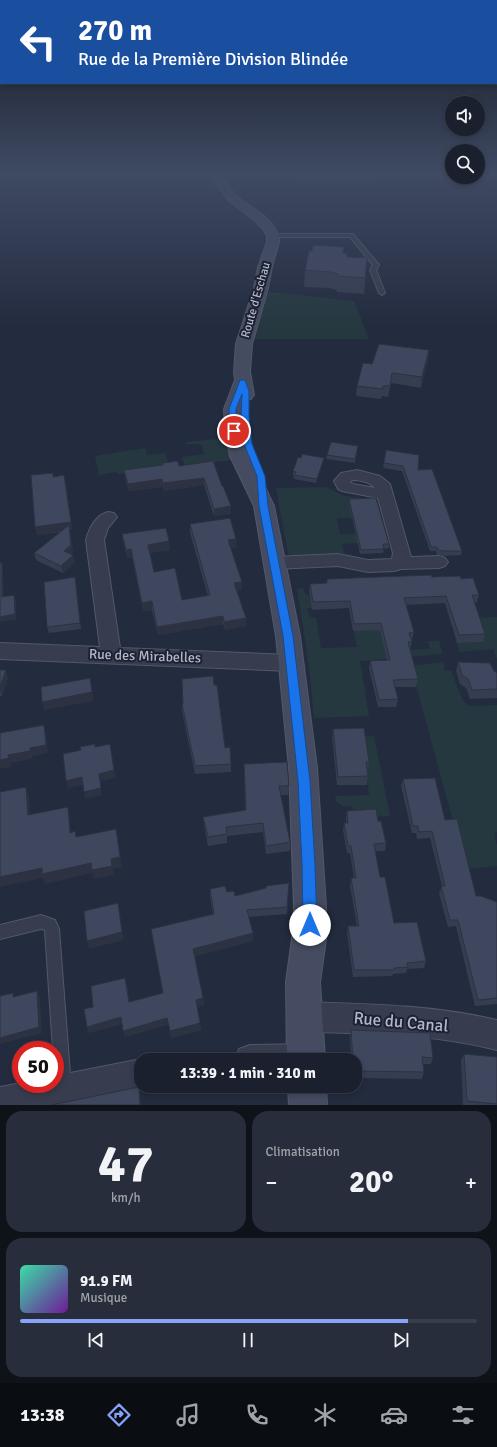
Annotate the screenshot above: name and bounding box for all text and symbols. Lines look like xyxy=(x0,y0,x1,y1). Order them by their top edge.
text: 270 m xyxy=(78,14,152,48)
icon: left xyxy=(12,16,64,68)
text: Rue de la Première Division Blindée xyxy=(78,48,348,70)
map controls xyxy=(445,96,485,184)
button: sound xyxy=(445,96,485,136)
button: search xyxy=(445,144,485,184)
street label: Route d'Eschau xyxy=(238,260,274,340)
pin xyxy=(217,414,251,448)
icon: arrive xyxy=(223,420,245,442)
street label: Rue des Mirabelles xyxy=(89,646,201,666)
position arrow xyxy=(289,904,331,946)
street label: Rue du Canal xyxy=(353,1007,449,1037)
speed limit sign: 50 xyxy=(12,1041,64,1093)
text: 13:39 · 1 min · 310 m xyxy=(180,1064,316,1082)
text: 47 xyxy=(98,1132,154,1196)
text: Climatisation xyxy=(266,1144,340,1160)
text: 20° xyxy=(349,1164,393,1201)
text: − xyxy=(266,1169,277,1196)
text: + xyxy=(465,1169,477,1196)
text: km/h xyxy=(111,1190,140,1206)
text: 91.9 FM xyxy=(80,1272,132,1290)
text: Musique xyxy=(80,1290,127,1306)
icon: previous xyxy=(85,1329,107,1351)
icon: pause xyxy=(237,1329,259,1351)
icon: next xyxy=(390,1329,412,1351)
icon: directions xyxy=(105,1401,133,1429)
icon: music xyxy=(174,1401,202,1429)
icon: phone xyxy=(243,1401,271,1429)
icon: climate xyxy=(311,1401,339,1429)
icon: car xyxy=(380,1401,408,1429)
icon: filters xyxy=(449,1401,477,1429)
text: 13:38 xyxy=(20,1404,65,1426)

